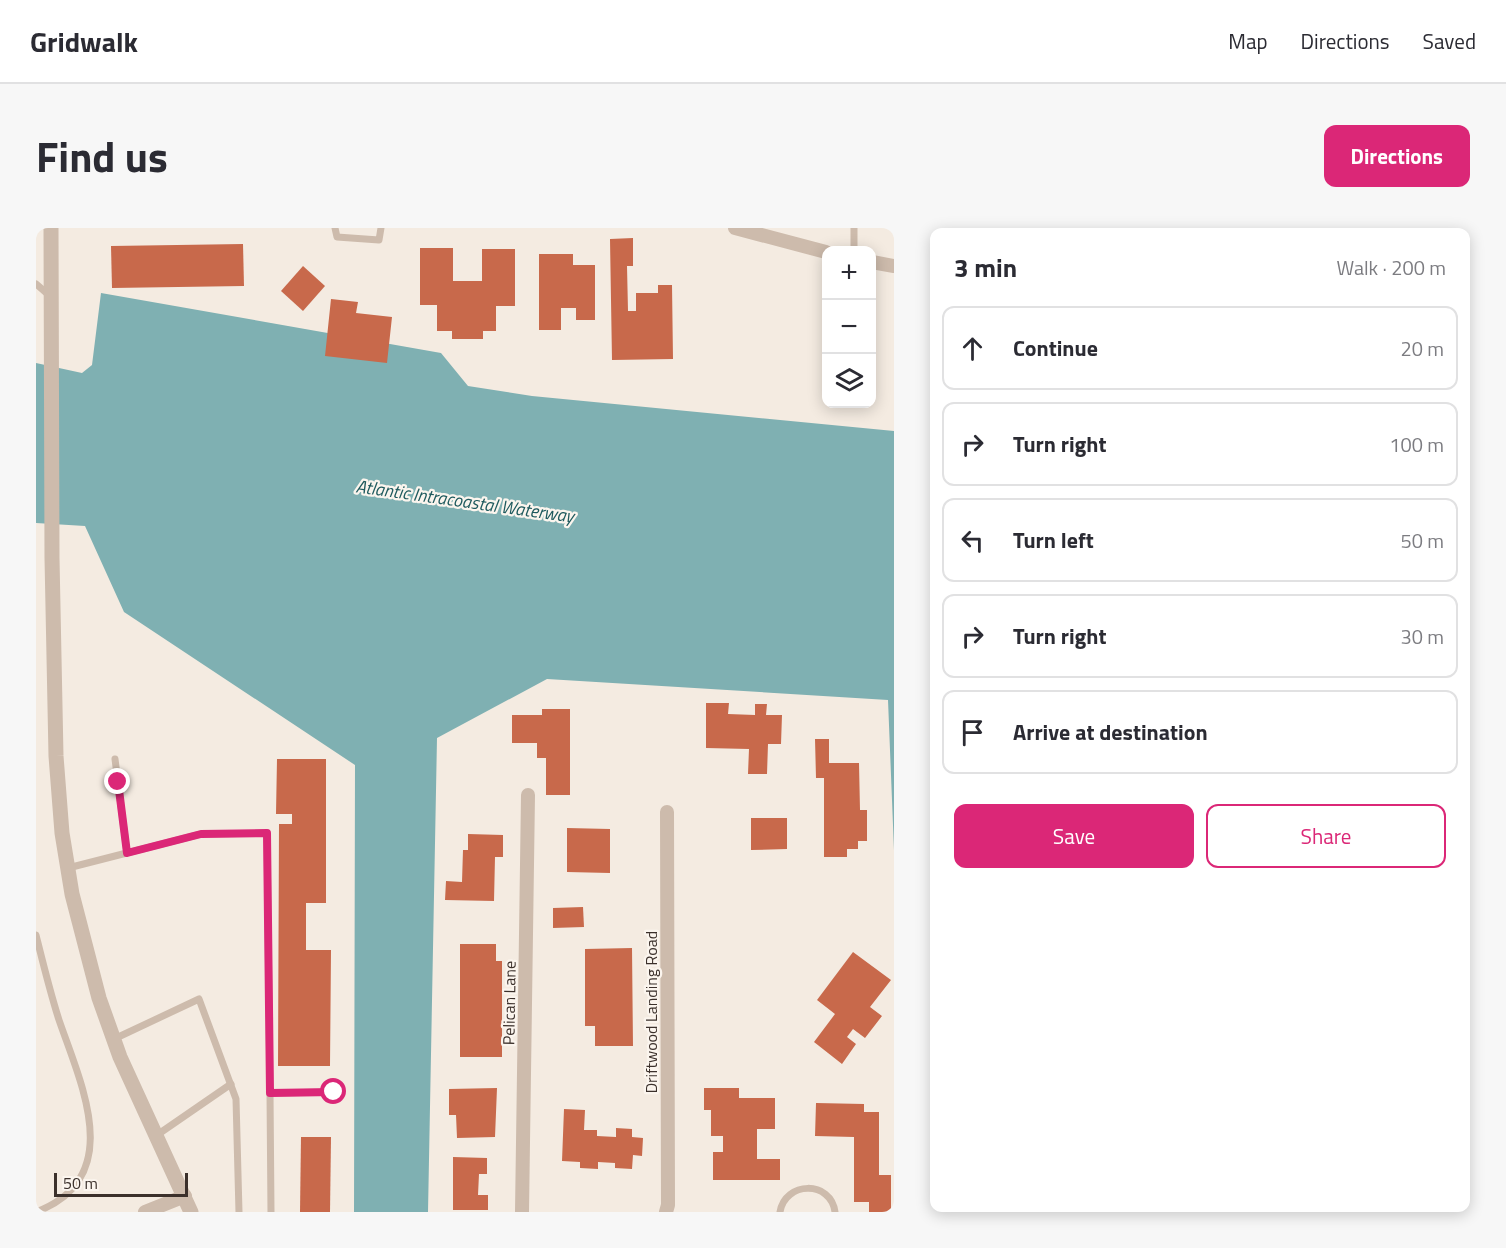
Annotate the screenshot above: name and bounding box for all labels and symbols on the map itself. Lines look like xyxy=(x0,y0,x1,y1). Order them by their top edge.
water label: Atlantic Intracoastal Waterway xyxy=(354,472,578,530)
route end xyxy=(104,768,130,794)
street label: Driftwood Landing Road xyxy=(639,931,663,1093)
street label: Pelican Lane xyxy=(496,961,522,1045)
route start xyxy=(320,1078,346,1104)
scale bar xyxy=(54,1170,188,1198)

